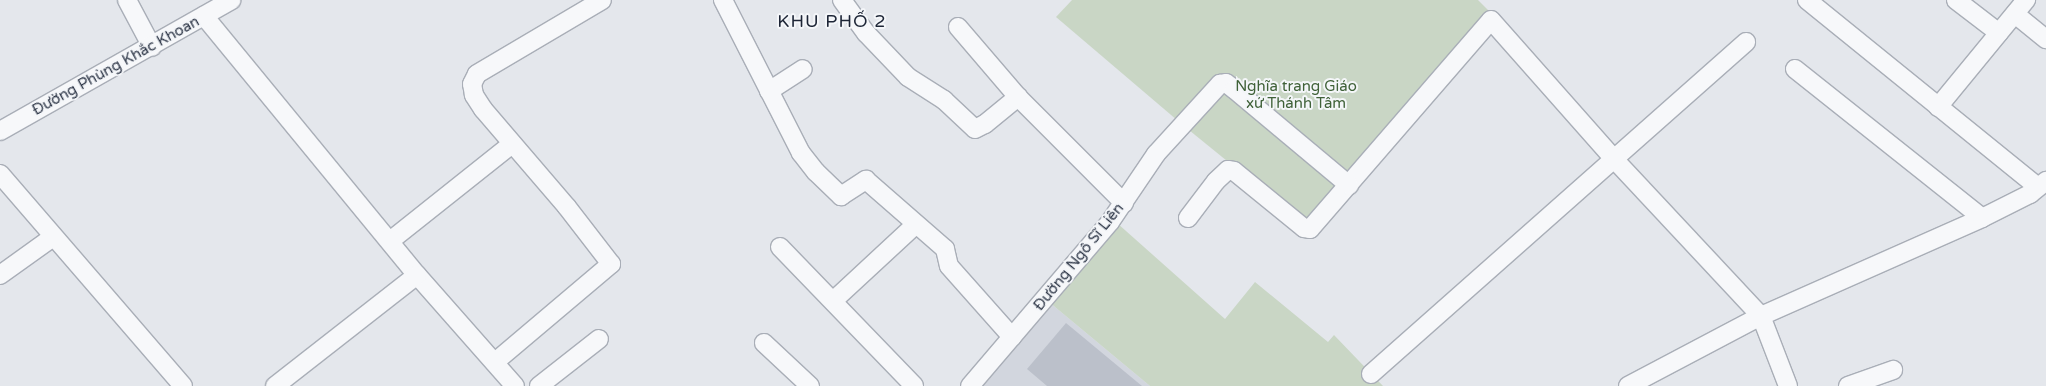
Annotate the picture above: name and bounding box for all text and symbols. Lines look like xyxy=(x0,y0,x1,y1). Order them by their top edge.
district label: KHU PHỐ 2 xyxy=(776,10,888,32)
street label: Đường Phùng Khắc Khoan xyxy=(29,13,203,119)
park label: Nghĩa trang Giáo xứ Thánh Tâm xyxy=(1235,77,1357,112)
street label: Đường Ngô Sĩ Liên xyxy=(1030,200,1128,314)

